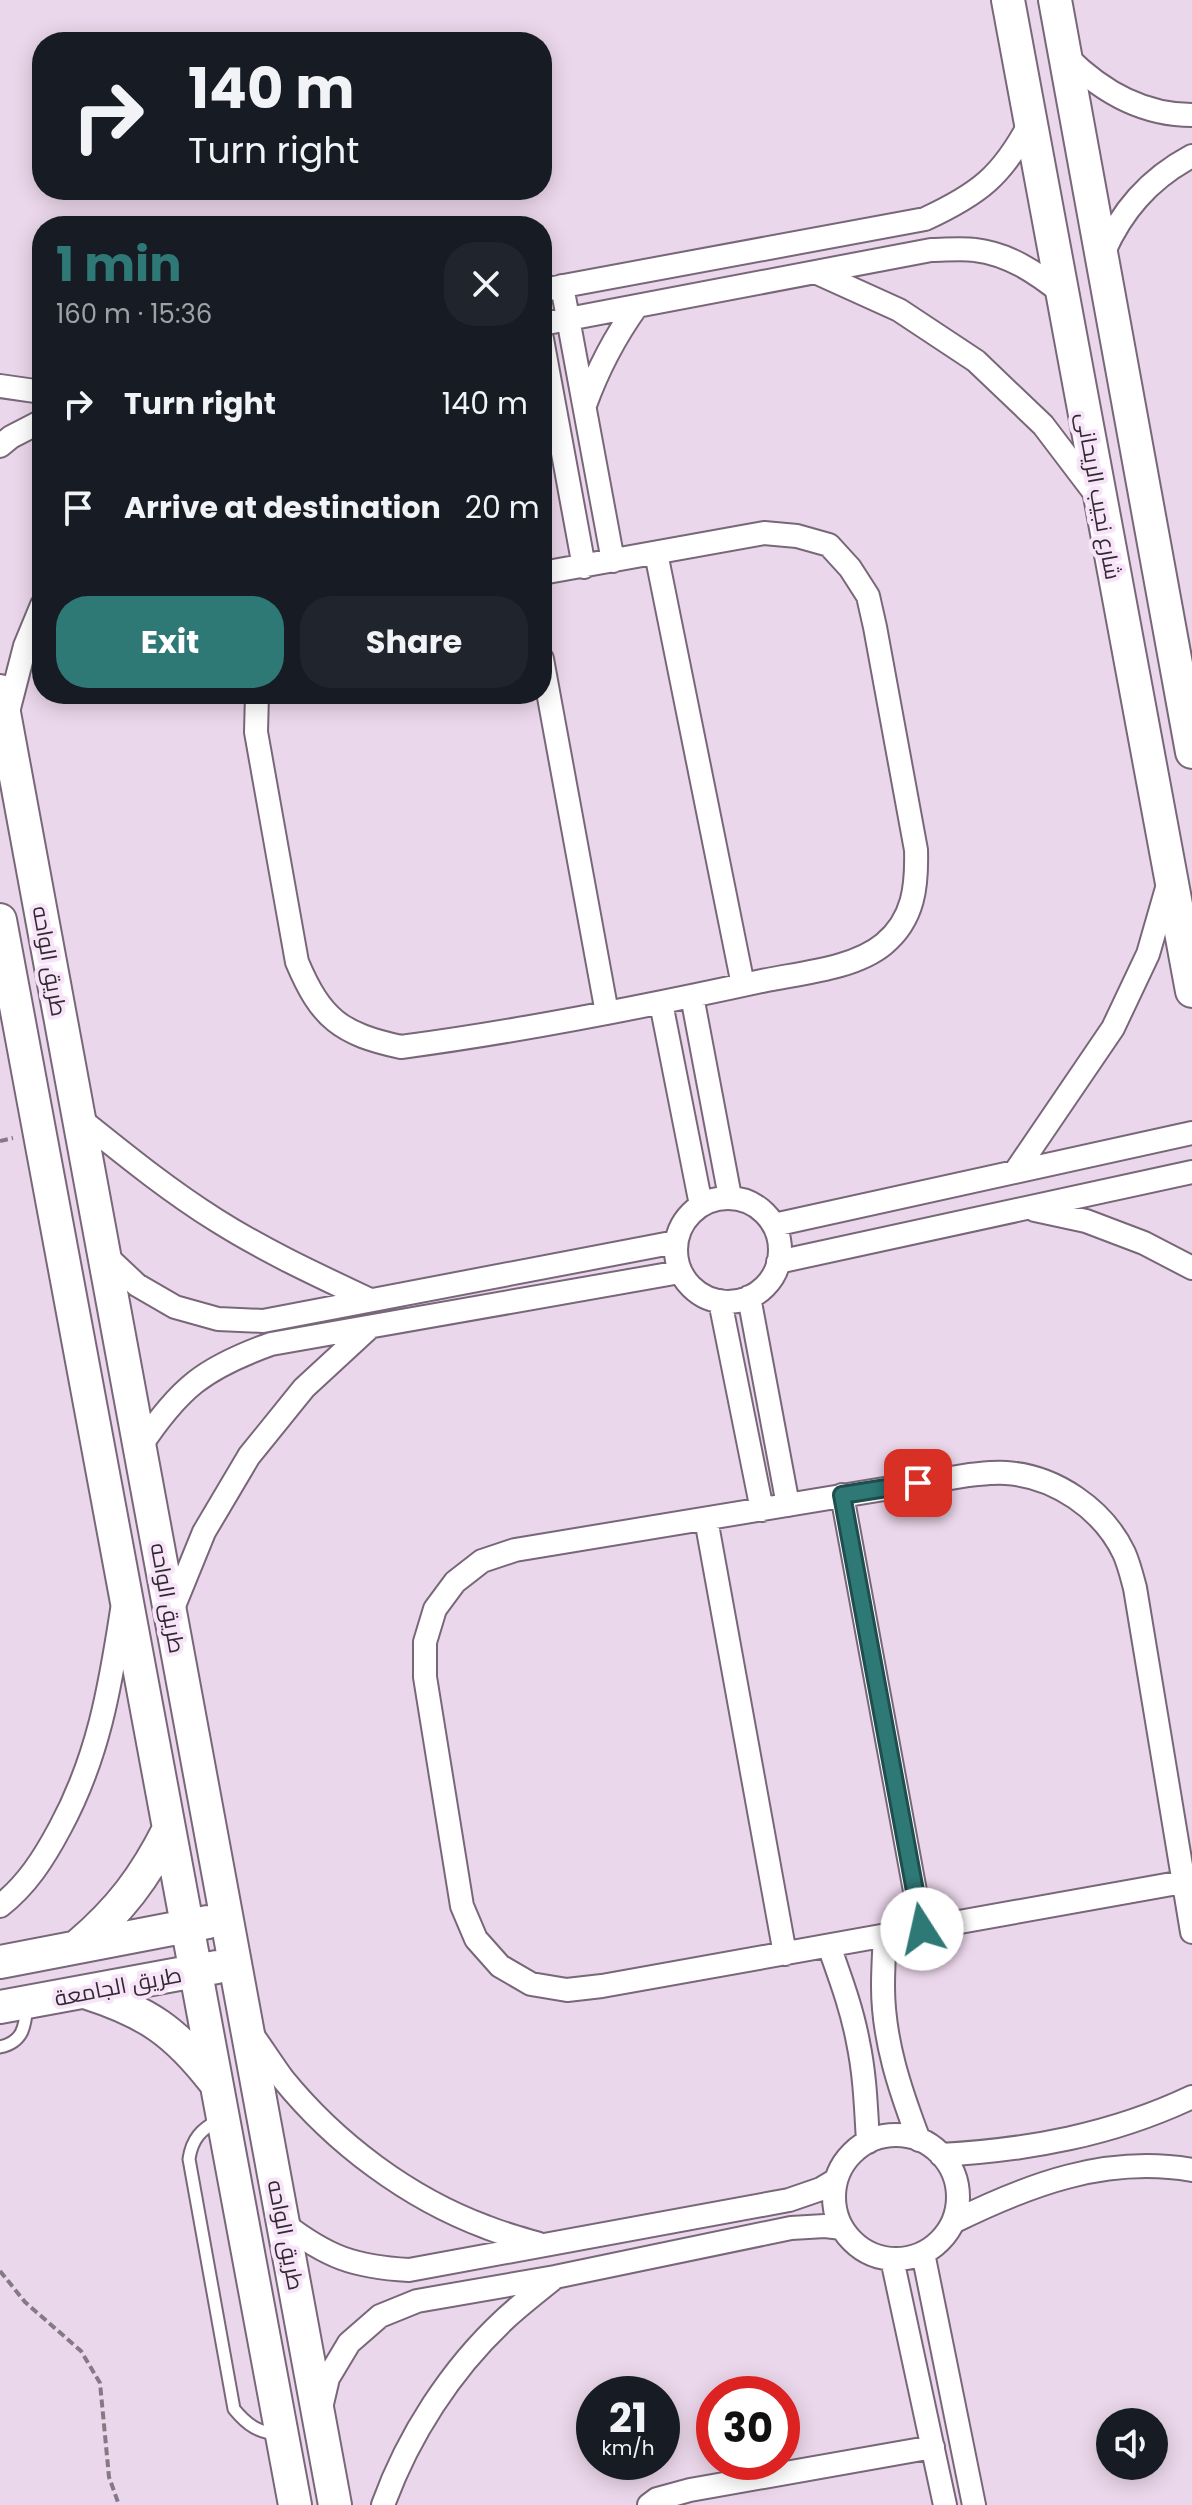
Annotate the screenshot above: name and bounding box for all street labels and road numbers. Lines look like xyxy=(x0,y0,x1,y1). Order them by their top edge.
street label: شارع نجيب الريحانى xyxy=(1069,410,1128,582)
street label: طريق الواحه xyxy=(25,903,74,1019)
street label: طريق الواحه xyxy=(143,1540,192,1656)
street label: طريق الجامعة xyxy=(52,1959,184,2014)
street label: طريق الواحه xyxy=(260,2177,311,2293)

